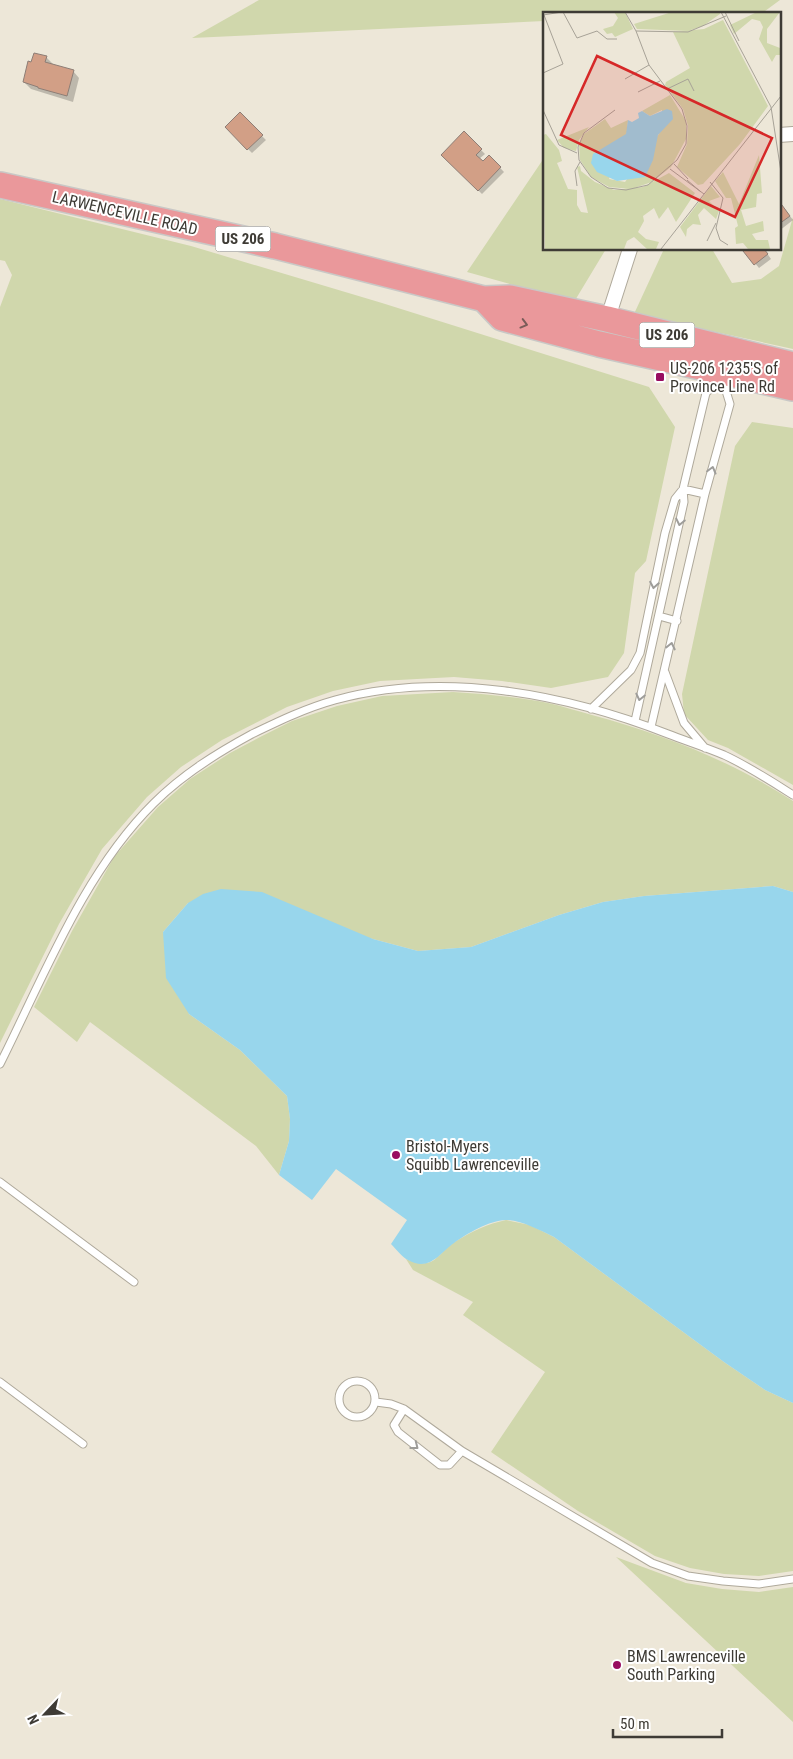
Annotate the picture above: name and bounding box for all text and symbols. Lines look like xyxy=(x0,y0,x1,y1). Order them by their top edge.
inset map xyxy=(543,12,780,250)
street label: LARWENCEVILLE ROAD xyxy=(50,187,200,239)
road number: US 206 xyxy=(216,226,270,252)
one-way arrow xyxy=(519,318,528,329)
road number: US 206 xyxy=(640,322,694,348)
place label: US-206 1235'S of Province Line Rd xyxy=(670,359,778,396)
marker: US-206 1235'S of Province Line Rd xyxy=(654,371,666,383)
one-way arrow xyxy=(706,467,716,475)
one-way arrow xyxy=(675,517,685,526)
one-way arrow xyxy=(649,581,659,589)
one-way arrow xyxy=(665,641,676,650)
one-way arrow xyxy=(635,693,646,702)
place label: Bristol-Myers Squibb Lawrenceville xyxy=(406,1137,539,1174)
marker: Bristol-Myers Squibb Lawrenceville xyxy=(390,1149,402,1161)
one-way arrow xyxy=(409,1440,418,1448)
place label: BMS Lawrenceville South Parking xyxy=(627,1647,746,1684)
marker: BMS Lawrenceville South Parking xyxy=(611,1659,623,1671)
north arrow xyxy=(20,1689,70,1739)
scale bar xyxy=(613,1706,722,1738)
text: N xyxy=(24,1712,42,1727)
text: 50 m xyxy=(620,1715,650,1733)

